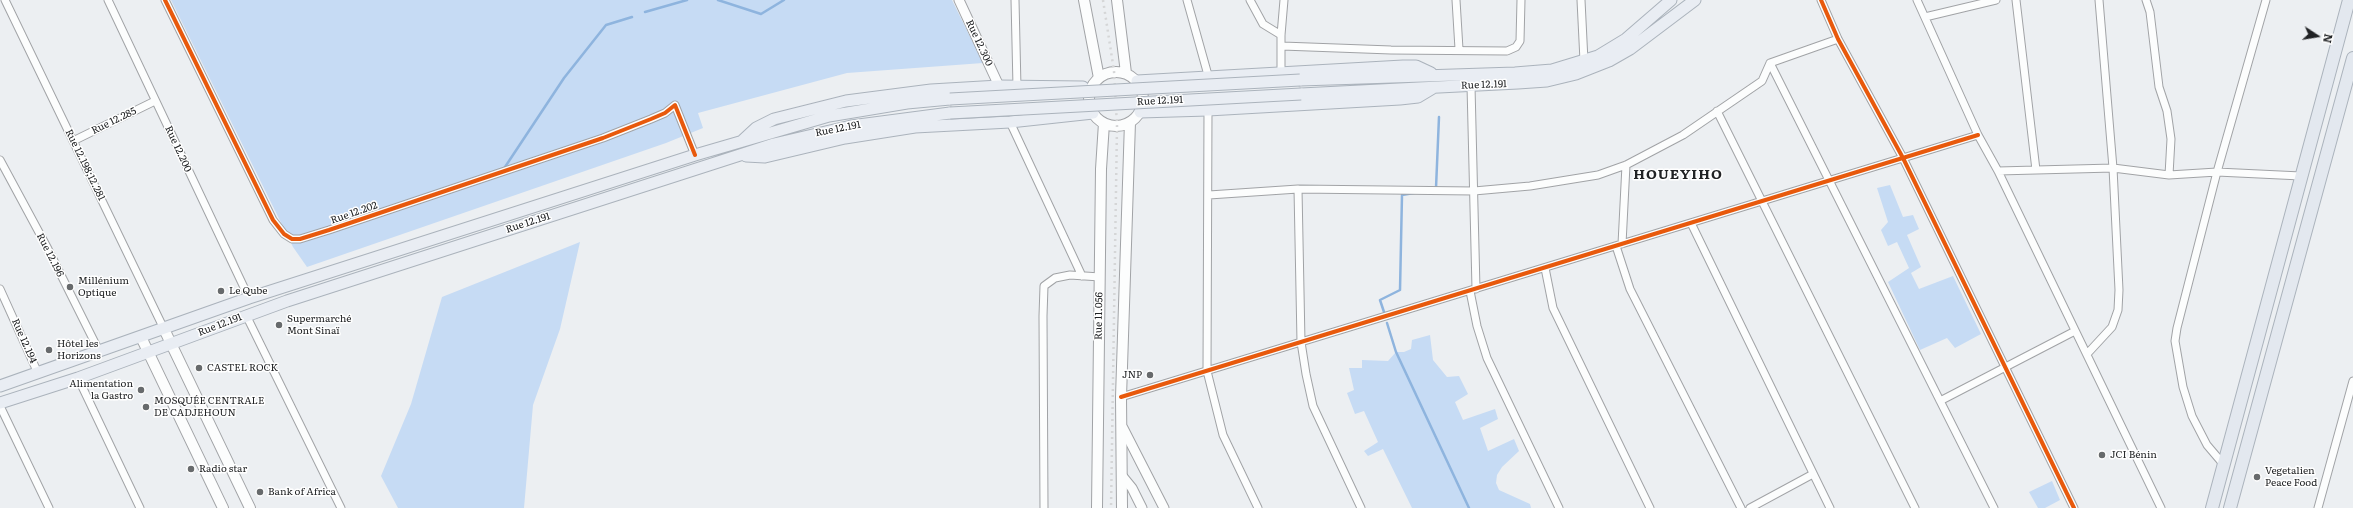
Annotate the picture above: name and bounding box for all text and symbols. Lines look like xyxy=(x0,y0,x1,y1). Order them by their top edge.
north arrow xyxy=(2297,16,2337,56)
street label: Rue 12.300 xyxy=(963,18,995,68)
text: N xyxy=(2320,32,2338,45)
street label: Rue 12.191 xyxy=(1461,78,1507,92)
street label: Rue 12.191 xyxy=(1137,94,1183,108)
street label: Rue 12.285 xyxy=(90,105,138,137)
street label: Rue 12.191 xyxy=(814,119,862,139)
street label: Rue 12.200 xyxy=(162,124,194,174)
street label: Rue 12.198;12.281 xyxy=(63,127,107,203)
district label: HOUEYIHO xyxy=(1633,167,1723,183)
street label: Rue 12.202 xyxy=(329,199,379,227)
street label: Rue 12.191 xyxy=(504,210,552,236)
street label: Rue 12.196 xyxy=(34,231,66,279)
place label: Millénium Optique xyxy=(78,275,129,298)
marker: Millénium Optique xyxy=(65,282,75,292)
place label: Le Qube xyxy=(229,285,268,297)
marker: Le Qube xyxy=(216,286,226,296)
street label: Rue 11.056 xyxy=(1093,292,1105,340)
street label: Rue 12.191 xyxy=(196,311,244,339)
place label: Supermarché Mont Sinaï xyxy=(287,313,351,336)
street label: Rue 12.194 xyxy=(9,317,39,365)
marker: Supermarché Mont Sinaï xyxy=(274,320,284,330)
place label: Hôtel les Horizons xyxy=(57,338,101,362)
marker: Hôtel les Horizons xyxy=(44,345,54,355)
place label: CASTEL ROCK xyxy=(207,362,278,374)
marker: CASTEL ROCK xyxy=(194,363,204,373)
place label: JNP xyxy=(1122,369,1142,381)
marker: JNP xyxy=(1145,370,1155,380)
place label: Alimentation la Gastro xyxy=(69,378,133,402)
marker: Alimentation la Gastro xyxy=(136,385,146,395)
place label: MOSQUÉE CENTRALE DE CADJEHOUN xyxy=(154,395,264,418)
marker: MOSQUÉE CENTRALE DE CADJEHOUN xyxy=(141,402,151,412)
place label: JCI Bénin xyxy=(2110,449,2157,461)
marker: JCI Bénin xyxy=(2097,450,2107,460)
place label: Radio star xyxy=(199,463,247,475)
marker: Radio star xyxy=(186,464,196,474)
place label: Vegetalien Peace Food xyxy=(2265,465,2317,488)
marker: Vegetalien Peace Food xyxy=(2252,472,2262,482)
place label: Bank of Africa xyxy=(268,486,336,498)
marker: Bank of Africa xyxy=(255,487,265,497)

